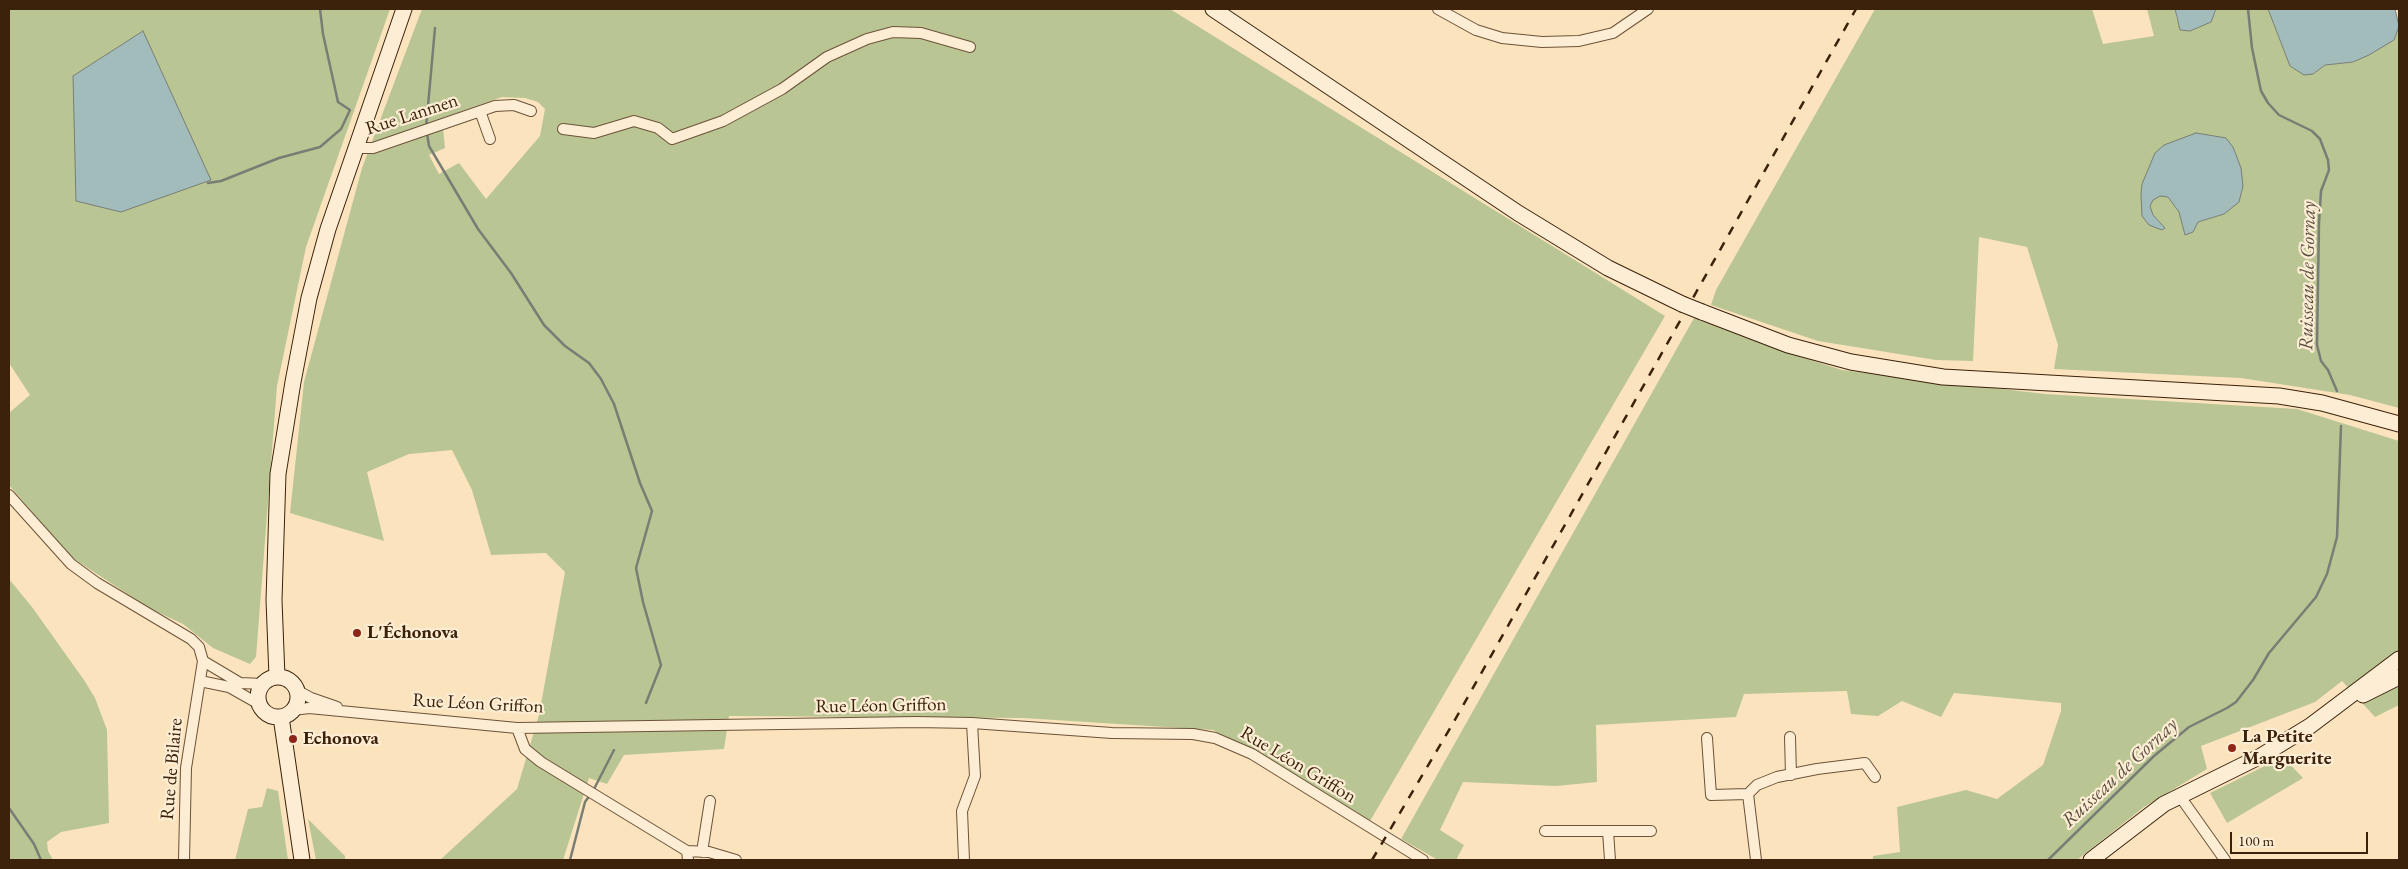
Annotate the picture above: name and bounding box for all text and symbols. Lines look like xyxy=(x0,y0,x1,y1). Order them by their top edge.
street label: Rue Lanmen xyxy=(363,89,461,141)
water label: Ruisseau de Gornay xyxy=(2295,201,2321,351)
place label: L'Échonova xyxy=(367,622,458,644)
marker: L'Échonova xyxy=(351,627,363,639)
street label: Rue Léon Griffon xyxy=(412,689,544,719)
street label: Rue Léon Griffon xyxy=(815,693,947,719)
water label: Ruisseau de Gornay xyxy=(2057,713,2183,833)
street label: Rue de Bilaire xyxy=(156,717,188,821)
street label: Rue Léon Griffon xyxy=(1236,721,1360,809)
place label: La Petite Marguerite xyxy=(2242,726,2332,770)
place label: Echonova xyxy=(303,728,379,750)
marker: Echonova xyxy=(287,733,299,745)
marker: La Petite Marguerite xyxy=(2226,742,2238,754)
scale bar xyxy=(2233,822,2370,854)
text: 100 m xyxy=(2238,831,2274,850)

